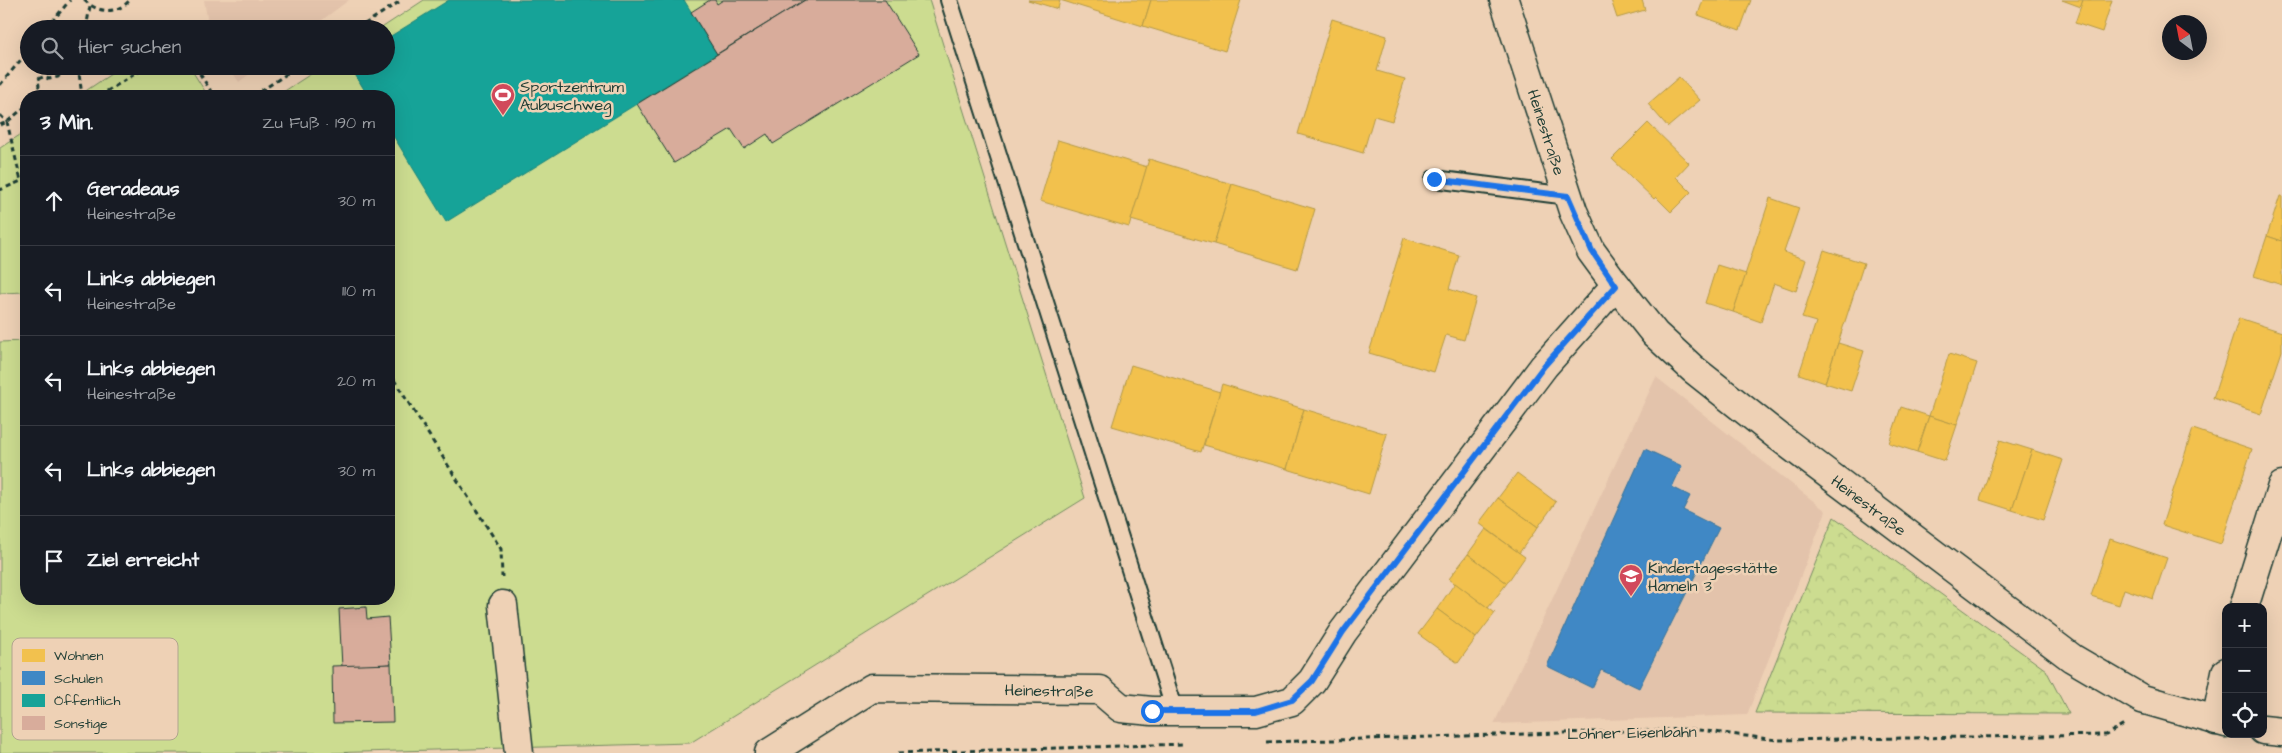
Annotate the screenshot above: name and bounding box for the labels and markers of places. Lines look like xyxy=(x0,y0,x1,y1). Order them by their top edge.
place label: Sportzentrum Aubuschweg xyxy=(520,76,624,117)
sports icon: Sportzentrum Aubuschweg xyxy=(490,82,516,116)
place label: Kindertagesstätte Hameln 3 xyxy=(1648,557,1778,597)
school or university icon: Kindertagesstätte Hameln 3 xyxy=(1618,563,1644,597)

